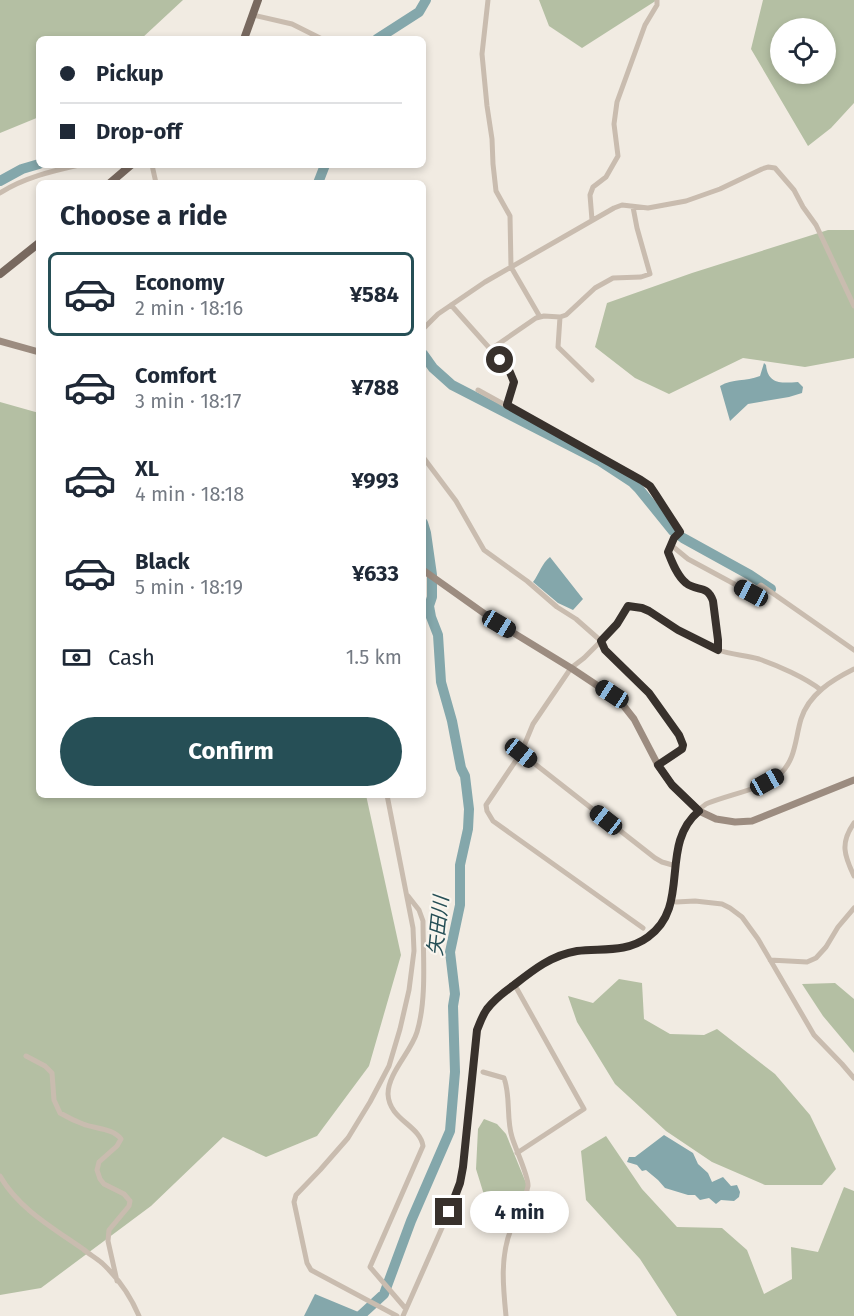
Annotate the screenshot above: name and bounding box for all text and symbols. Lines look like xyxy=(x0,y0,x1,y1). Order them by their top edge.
map controls xyxy=(770,18,836,84)
button: locate xyxy=(770,18,836,84)
text: Pickup xyxy=(96,60,164,87)
text: Drop-off xyxy=(96,118,182,145)
text: Choose a ride xyxy=(60,200,227,232)
icon: car xyxy=(63,267,117,321)
text: Economy xyxy=(135,269,224,296)
text: ¥584 xyxy=(350,281,399,308)
text: 2 min · 18:16 xyxy=(135,296,243,320)
route start xyxy=(486,346,513,373)
icon: car xyxy=(63,360,117,414)
text: Comfort xyxy=(135,362,216,389)
text: ¥788 xyxy=(351,374,399,401)
text: 3 min · 18:17 xyxy=(135,389,241,413)
icon: car xyxy=(63,453,117,507)
text: XL xyxy=(135,455,159,482)
text: ¥993 xyxy=(351,467,399,494)
text: 4 min · 18:18 xyxy=(135,482,244,506)
icon: car xyxy=(63,546,117,600)
text: Black xyxy=(135,548,190,575)
text: ¥633 xyxy=(352,560,399,587)
text: 5 min · 18:19 xyxy=(135,575,243,599)
car xyxy=(731,577,771,609)
car xyxy=(479,607,519,641)
icon: cash xyxy=(60,641,93,674)
text: Cash xyxy=(108,644,155,671)
text: 1.5 km xyxy=(346,645,402,669)
car xyxy=(592,677,632,711)
button: Confirm xyxy=(60,717,402,786)
car xyxy=(501,735,541,771)
car xyxy=(747,765,787,799)
car xyxy=(586,802,626,838)
water label: 矢田川 xyxy=(423,893,453,957)
callout: 4 min xyxy=(470,1191,569,1233)
route end xyxy=(435,1198,462,1225)
text: 4 min xyxy=(494,1200,545,1224)

